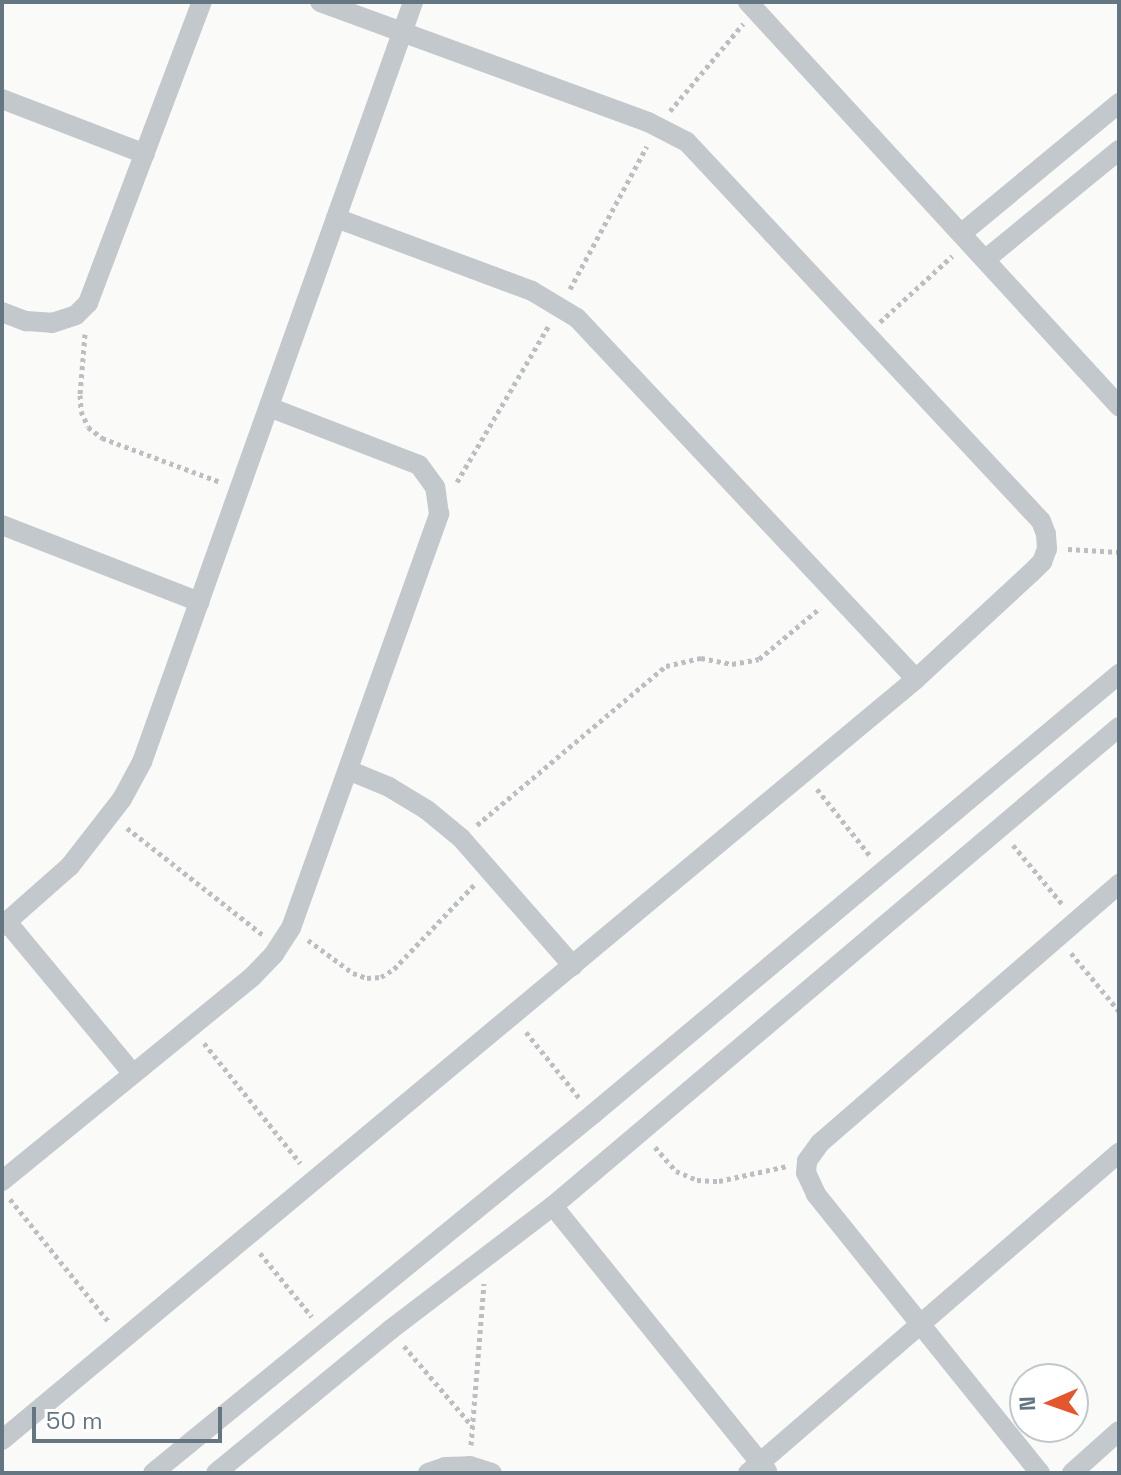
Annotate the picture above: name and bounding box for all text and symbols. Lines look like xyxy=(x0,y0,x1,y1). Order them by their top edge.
north arrow xyxy=(1009,1363,1089,1443)
scale bar xyxy=(36,1391,226,1441)
text: N xyxy=(1013,1396,1041,1412)
text: 50 m xyxy=(46,1405,103,1436)

